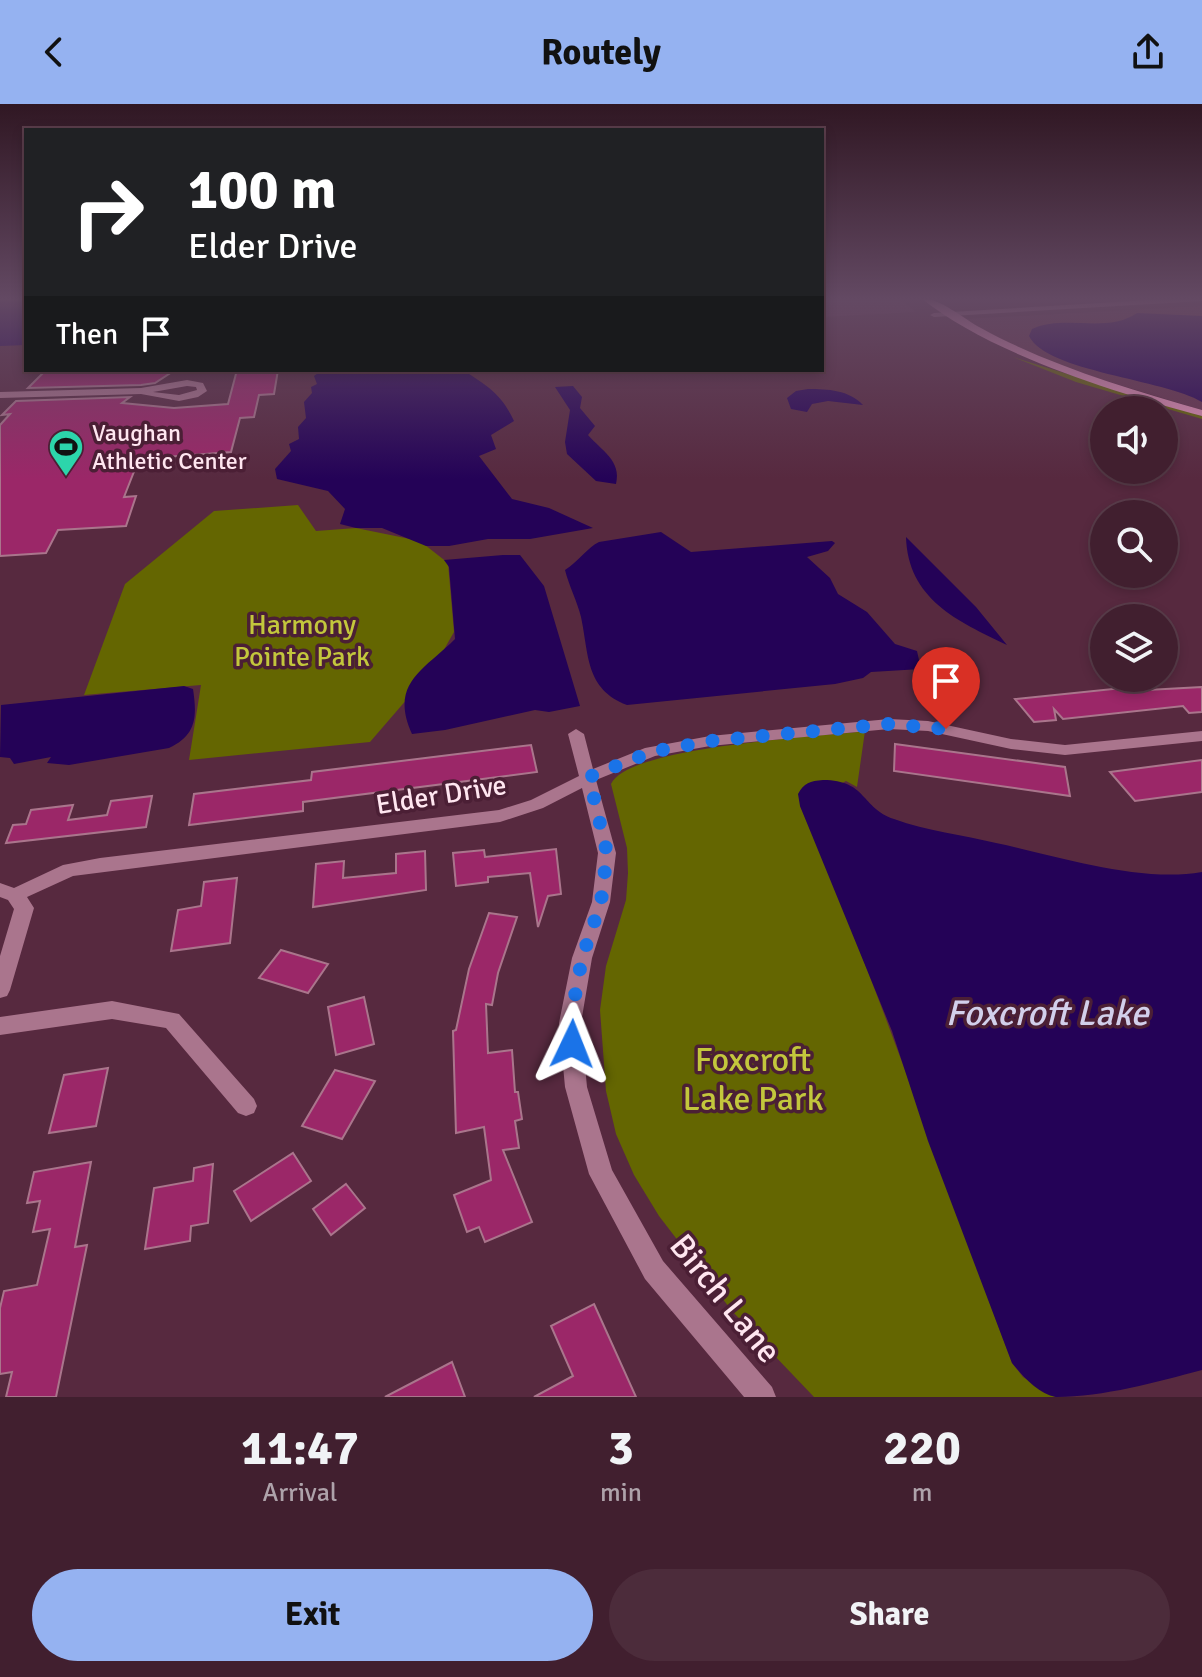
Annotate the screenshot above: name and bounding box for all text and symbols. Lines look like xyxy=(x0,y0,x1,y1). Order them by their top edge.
icon: back xyxy=(32,30,76,74)
text: Routely xyxy=(541,30,661,75)
icon: share xyxy=(1126,30,1170,74)
text: 100 m xyxy=(188,155,336,224)
icon: right xyxy=(56,160,160,264)
text: Elder Drive xyxy=(188,224,358,269)
icon: arrive xyxy=(134,312,178,356)
text: Then xyxy=(56,316,118,353)
map controls xyxy=(1090,396,1178,692)
button: sound xyxy=(1090,396,1178,484)
place label: Vaughan Athletic Center xyxy=(92,418,247,476)
sports icon: Vaughan Athletic Center xyxy=(47,428,85,478)
button: search xyxy=(1090,500,1178,588)
button: layers xyxy=(1090,604,1178,692)
park label: Harmony Pointe Park xyxy=(234,608,370,674)
pin xyxy=(912,647,980,729)
icon: arrive xyxy=(924,659,968,703)
street label: Elder Drive xyxy=(373,768,509,822)
water label: Foxcroft Lake xyxy=(945,991,1151,1036)
position arrow xyxy=(530,1002,614,1086)
park label: Foxcroft Lake Park xyxy=(683,1039,823,1120)
street label: Birch Lane xyxy=(660,1226,790,1372)
text: 11:47 xyxy=(241,1419,359,1478)
text: 3 xyxy=(608,1419,634,1478)
text: 220 xyxy=(883,1419,961,1478)
text: Arrival xyxy=(263,1477,337,1509)
text: min xyxy=(600,1477,642,1509)
text: m xyxy=(912,1477,932,1509)
button: Exit xyxy=(32,1569,593,1661)
button: Share xyxy=(609,1569,1170,1661)

